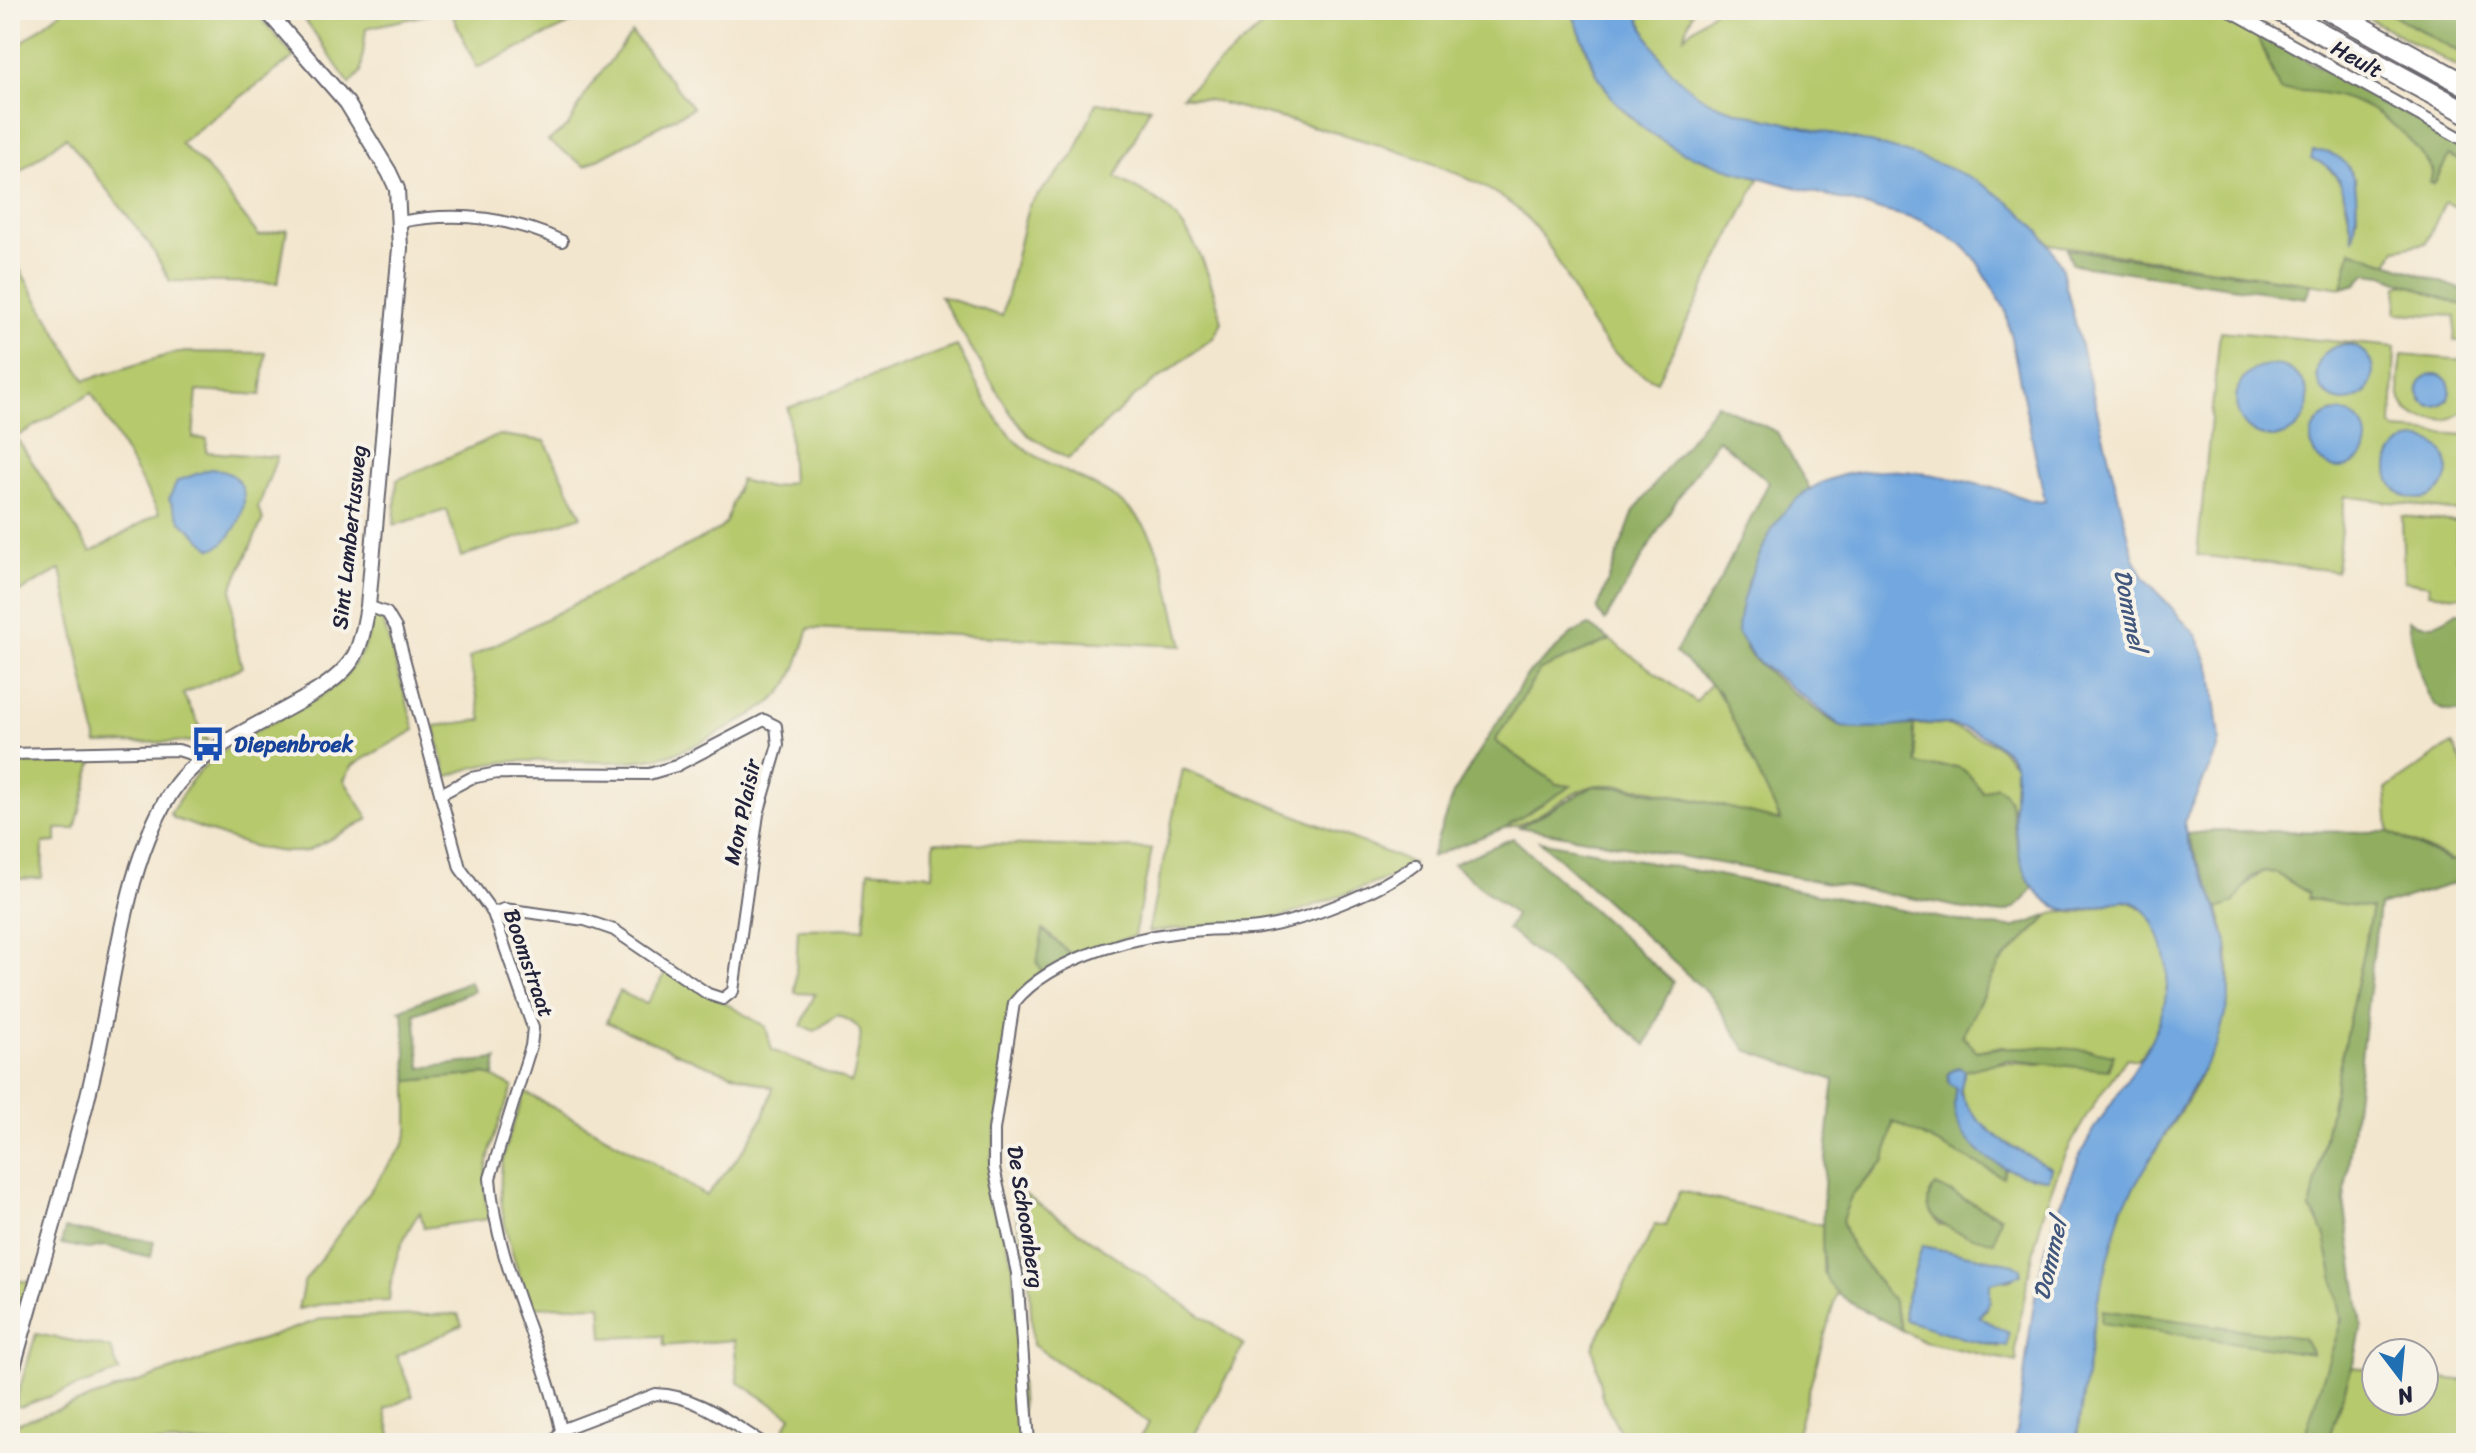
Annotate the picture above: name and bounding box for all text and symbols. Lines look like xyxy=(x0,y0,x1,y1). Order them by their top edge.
street label: Heult xyxy=(2324,29,2391,89)
street label: Sint Lambertusweg xyxy=(320,443,378,631)
water label: Dommel xyxy=(2102,565,2159,660)
bus stop icon: Diepenbroek xyxy=(189,725,227,763)
place label: Diepenbroek xyxy=(234,725,354,764)
street label: Mon Plaisir xyxy=(712,754,773,868)
street label: Boomstraat xyxy=(492,903,566,1023)
street label: De Schoonberg xyxy=(995,1143,1057,1291)
water label: Dommel xyxy=(2020,1209,2081,1304)
north arrow xyxy=(2360,1337,2440,1417)
text: N xyxy=(2392,1375,2419,1417)

